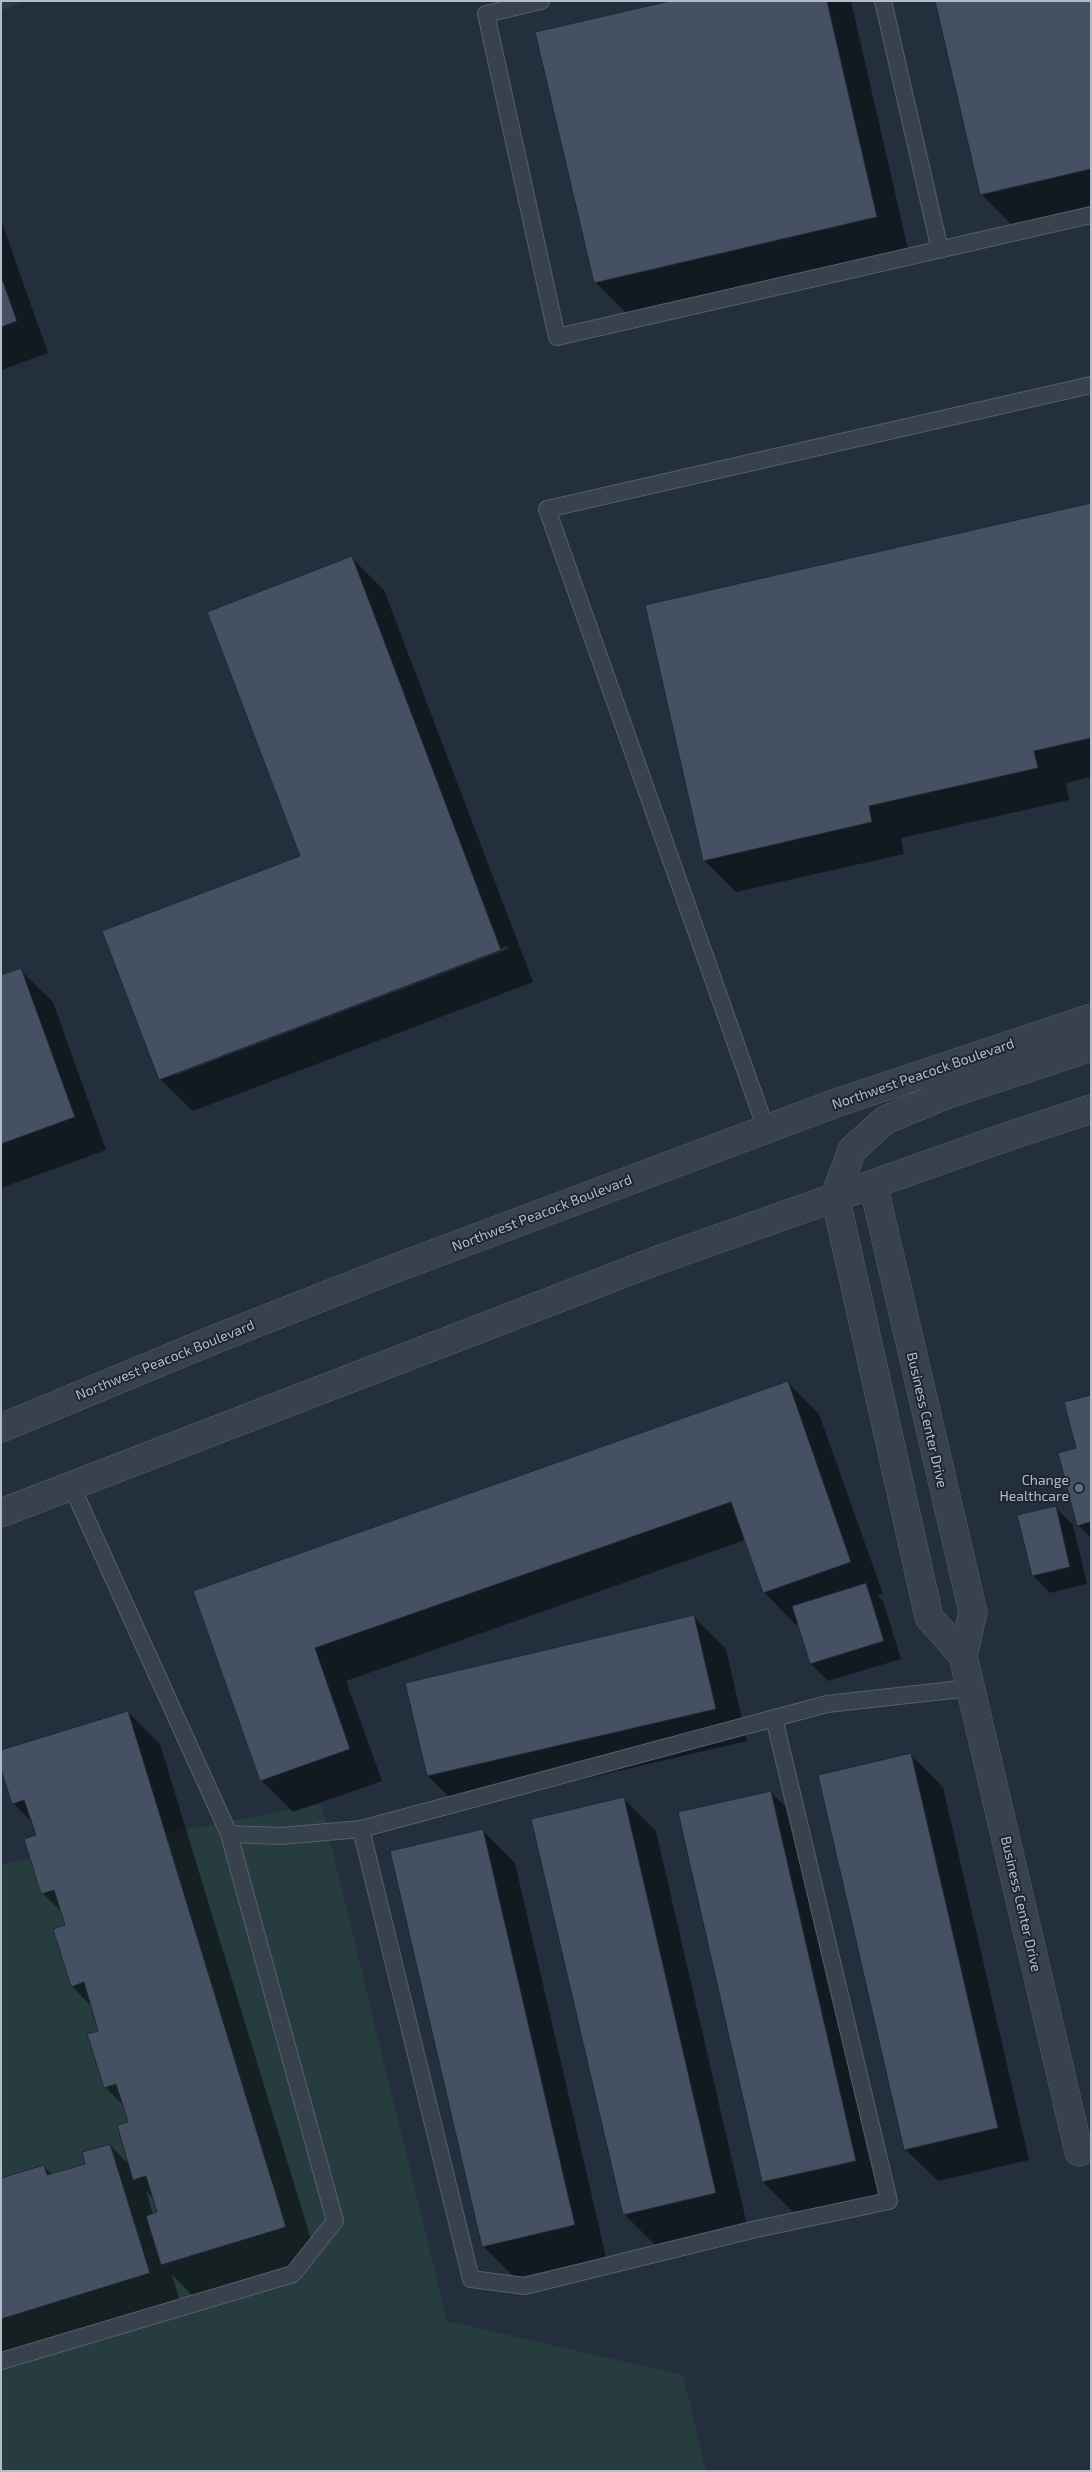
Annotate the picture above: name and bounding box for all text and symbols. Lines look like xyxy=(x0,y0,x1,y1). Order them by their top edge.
street label: Northwest Peacock Boulevard xyxy=(830,1035,1016,1113)
street label: Northwest Peacock Boulevard xyxy=(450,1171,634,1255)
street label: Northwest Peacock Boulevard xyxy=(73,1316,257,1404)
street label: Business Center Drive xyxy=(903,1351,951,1489)
place label: Change Healthcare xyxy=(999,1472,1069,1504)
marker: Change Healthcare xyxy=(1073,1482,1085,1494)
street label: Business Center Drive xyxy=(997,1835,1045,1973)

